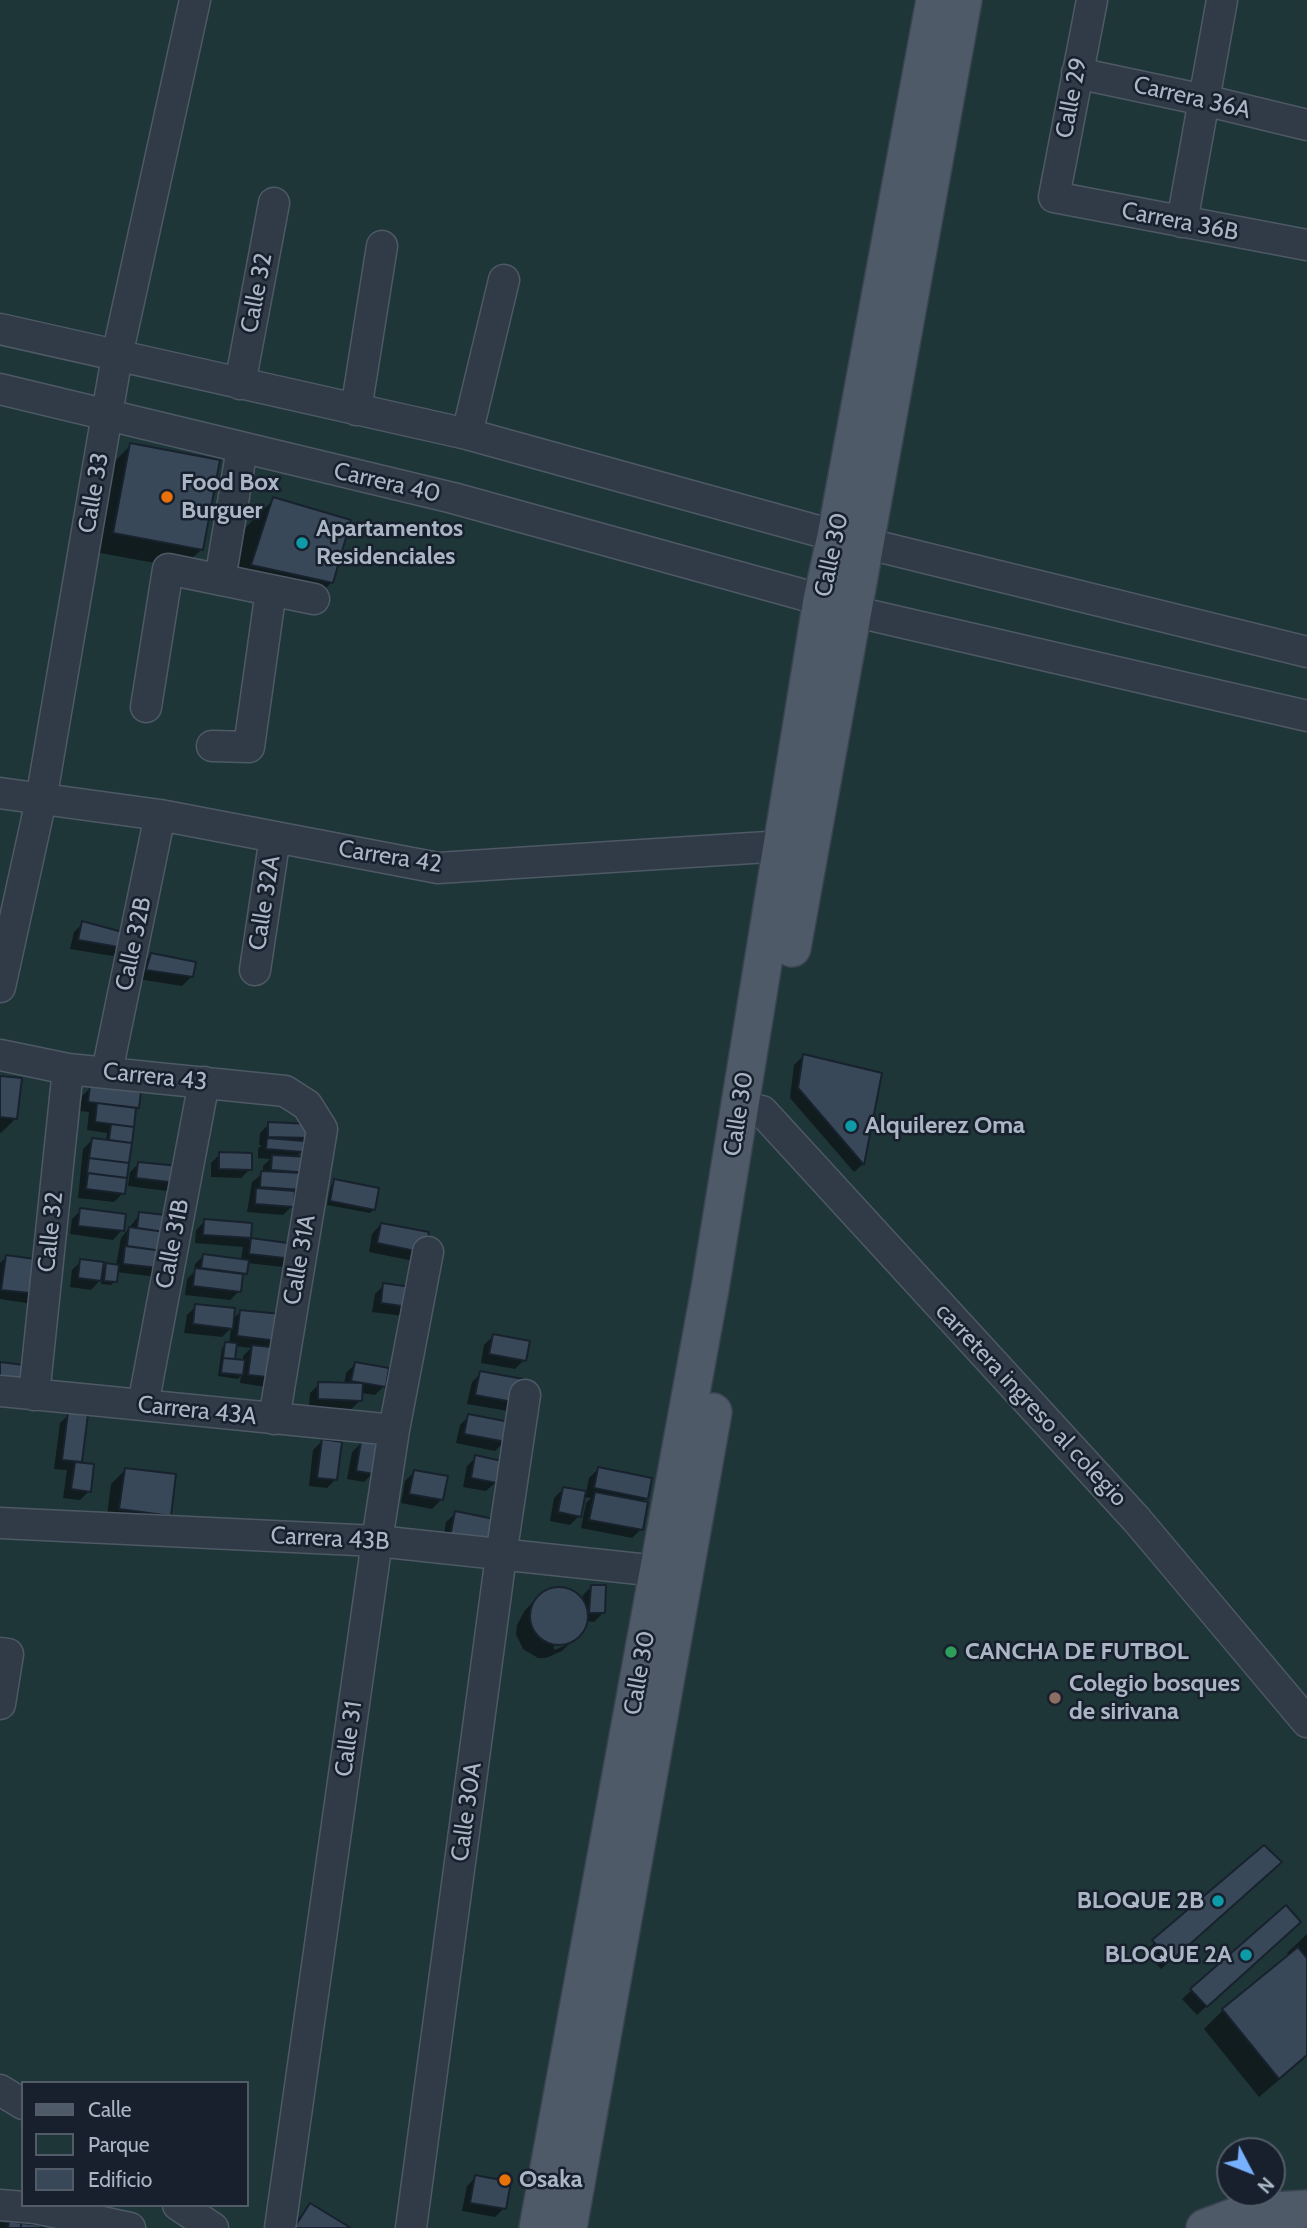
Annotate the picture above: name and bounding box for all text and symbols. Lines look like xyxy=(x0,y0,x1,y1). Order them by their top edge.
street label: Calle 29 xyxy=(1050,55,1094,141)
street label: Carrera 36A xyxy=(1131,71,1253,125)
street label: Carrera 36B xyxy=(1119,197,1241,247)
street label: Calle 32 xyxy=(235,251,279,335)
street label: Calle 33 xyxy=(73,451,115,535)
street label: Carrera 40 xyxy=(331,457,443,509)
place label: Food Box Burguer xyxy=(181,469,279,525)
marker: Food Box Burguer xyxy=(159,489,175,505)
street label: Calle 30 xyxy=(809,510,855,600)
place label: Apartamentos Residenciales xyxy=(316,515,463,571)
marker: Apartamentos Residenciales xyxy=(294,535,310,551)
street label: Carrera 42 xyxy=(336,835,444,879)
street label: Calle 32A xyxy=(243,854,287,952)
street label: Calle 32B xyxy=(110,895,158,993)
street label: Carrera 43 xyxy=(101,1057,209,1097)
street label: Calle 30 xyxy=(718,1070,760,1158)
place label: Alquilerez Oma xyxy=(865,1112,1025,1140)
marker: Alquilerez Oma xyxy=(843,1118,859,1134)
street label: Calle 32 xyxy=(32,1190,70,1274)
street label: Calle 31B xyxy=(150,1197,196,1291)
street label: Calle 31A xyxy=(278,1213,322,1307)
street label: carretera ingreso al colegio xyxy=(929,1297,1133,1513)
street label: Carrera 43A xyxy=(136,1390,258,1432)
street label: Carrera 43B xyxy=(270,1522,390,1556)
street label: Calle 30 xyxy=(618,1629,662,1717)
place label: CANCHA DE FUTBOL xyxy=(965,1638,1189,1666)
marker: CANCHA DE FUTBOL xyxy=(943,1644,959,1660)
place label: Colegio bosques de sirivana xyxy=(1069,1670,1240,1726)
marker: Colegio bosques de sirivana xyxy=(1047,1690,1063,1706)
street label: Calle 31 xyxy=(329,1699,369,1779)
street label: Calle 30A xyxy=(446,1761,488,1863)
place label: BLOQUE 2B xyxy=(1077,1887,1204,1915)
marker: BLOQUE 2B xyxy=(1210,1893,1226,1909)
place label: BLOQUE 2A xyxy=(1105,1941,1232,1969)
marker: BLOQUE 2A xyxy=(1238,1947,1254,1963)
legend xyxy=(21,2081,248,2207)
text: Calle xyxy=(88,2097,132,2122)
text: Parque xyxy=(88,2132,150,2157)
north arrow xyxy=(1216,2137,1286,2207)
place label: Osaka xyxy=(519,2166,583,2194)
text: Edificio xyxy=(88,2167,152,2192)
marker: Osaka xyxy=(497,2172,513,2188)
text: N xyxy=(1252,2172,1279,2198)

